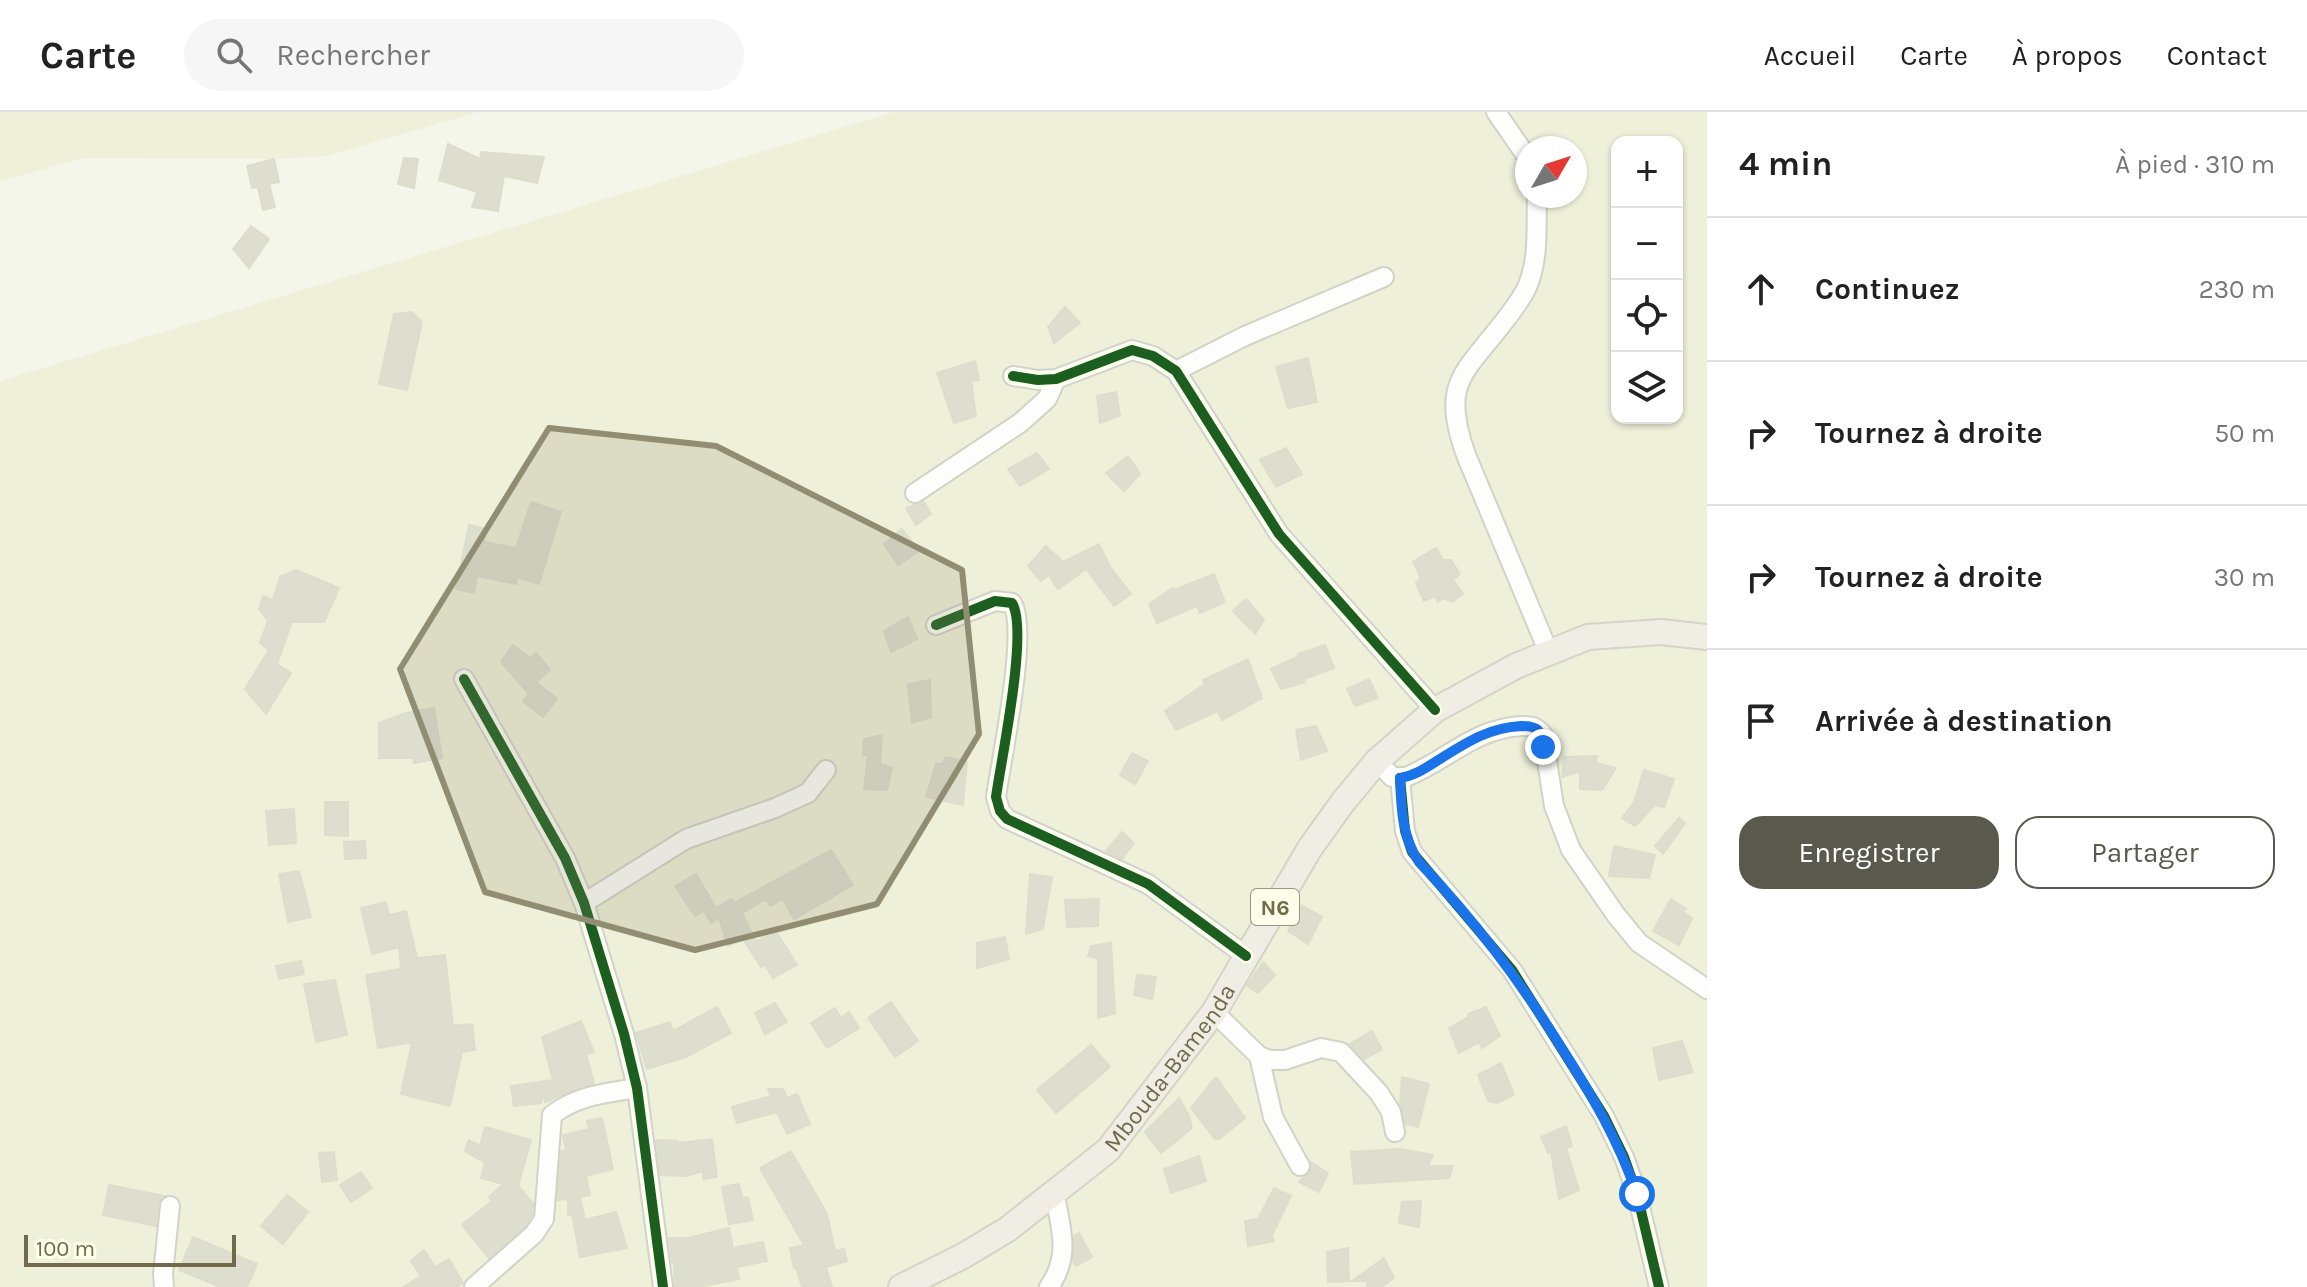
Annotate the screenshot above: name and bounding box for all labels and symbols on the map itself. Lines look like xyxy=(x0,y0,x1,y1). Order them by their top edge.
north arrow xyxy=(1515,136,1587,208)
route end xyxy=(1525,729,1561,765)
road number: N6 xyxy=(1251,889,1299,925)
street label: Mbouda-Bamenda xyxy=(1098,979,1241,1157)
route start xyxy=(1619,1176,1655,1212)
scale bar xyxy=(24,1231,236,1267)

